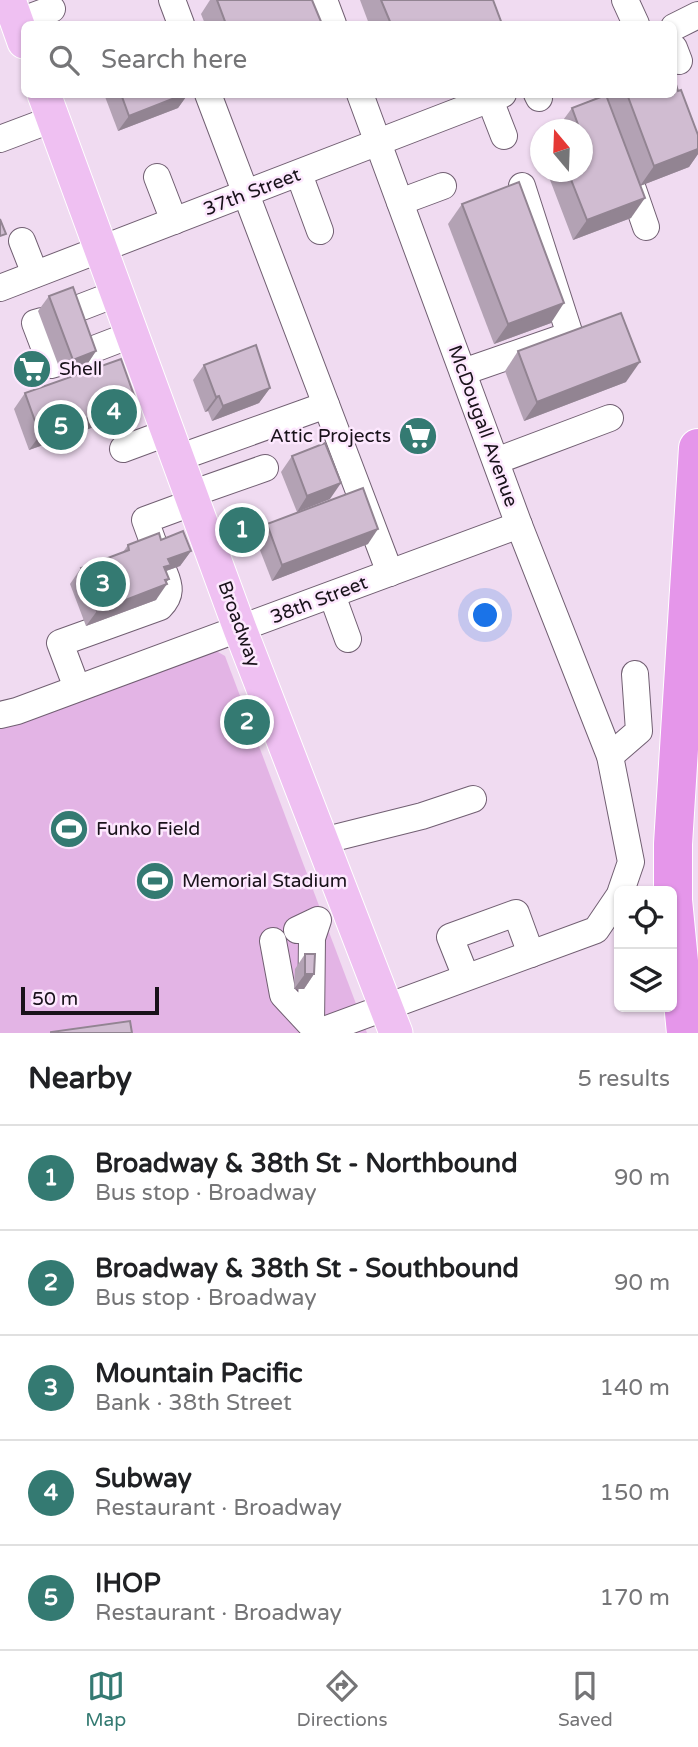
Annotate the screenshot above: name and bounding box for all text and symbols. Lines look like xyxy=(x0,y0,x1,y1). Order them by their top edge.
search box xyxy=(21,21,677,98)
icon: search xyxy=(45,41,83,79)
text: Search here xyxy=(101,44,247,75)
north arrow xyxy=(530,119,593,182)
street label: 37th Street xyxy=(200,163,304,221)
street label: McDougall Avenue xyxy=(444,342,522,510)
supermarket icon: Shell xyxy=(11,348,53,390)
place label: Shell xyxy=(59,358,102,380)
pin: 4 xyxy=(91,386,137,438)
pin: 5 xyxy=(38,401,84,453)
supermarket icon: Attic Projects xyxy=(397,415,439,457)
place label: Attic Projects xyxy=(270,425,391,447)
pin: 1 xyxy=(219,504,265,556)
pin: 3 xyxy=(80,558,126,610)
street label: 38th Street xyxy=(267,571,371,629)
street label: Broadway xyxy=(213,578,265,670)
your location xyxy=(468,598,502,632)
pin: 2 xyxy=(224,696,270,748)
sports icon: Funko Field xyxy=(48,808,90,850)
place label: Funko Field xyxy=(96,818,200,840)
sports icon: Memorial Stadium xyxy=(134,860,176,902)
place label: Memorial Stadium xyxy=(182,870,347,892)
map controls xyxy=(614,886,677,1012)
button: locate xyxy=(614,886,677,949)
button: layers xyxy=(614,949,677,1012)
scale bar xyxy=(21,984,159,1016)
text: 50 m xyxy=(32,988,78,1010)
text: Nearby xyxy=(28,1060,132,1097)
text: 5 results xyxy=(577,1065,670,1093)
text: Broadway & 38th St - Northbound xyxy=(95,1148,518,1179)
text: 1 xyxy=(44,1164,58,1192)
text: 90 m xyxy=(614,1164,670,1192)
text: Bus stop · Broadway xyxy=(95,1179,317,1207)
text: Broadway & 38th St - Southbound xyxy=(95,1253,519,1284)
text: 2 xyxy=(44,1269,58,1297)
text: 90 m xyxy=(614,1269,670,1297)
text: Bus stop · Broadway xyxy=(95,1284,317,1312)
text: Mountain Pacific xyxy=(95,1358,303,1389)
text: 3 xyxy=(44,1374,58,1402)
text: 140 m xyxy=(600,1374,670,1402)
text: Bank · 38th Street xyxy=(95,1389,292,1417)
text: Subway xyxy=(95,1463,192,1494)
text: 4 xyxy=(44,1479,58,1507)
text: 150 m xyxy=(600,1479,670,1507)
text: Restaurant · Broadway xyxy=(95,1494,342,1522)
text: IHOP xyxy=(95,1568,161,1599)
text: 5 xyxy=(44,1584,58,1612)
text: 170 m xyxy=(600,1584,670,1612)
text: Restaurant · Broadway xyxy=(95,1599,342,1627)
tab: Map xyxy=(85,1667,126,1731)
tab: Directions xyxy=(297,1667,388,1731)
tab: Saved xyxy=(558,1667,613,1731)

